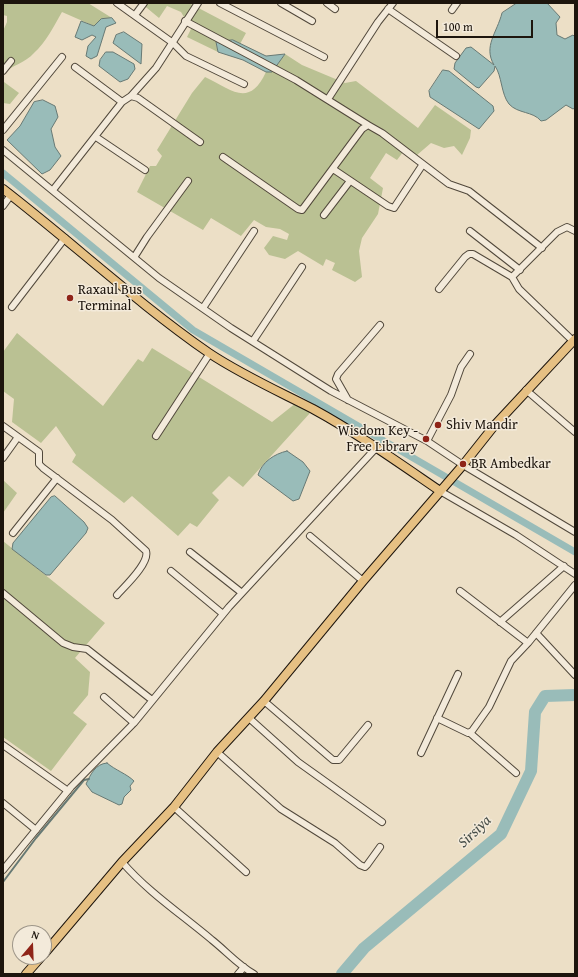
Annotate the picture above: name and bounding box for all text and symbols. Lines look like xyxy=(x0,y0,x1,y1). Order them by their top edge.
scale bar xyxy=(438,12,535,38)
text: 100 m xyxy=(443,18,473,35)
place label: Raxaul Bus Terminal xyxy=(78,282,142,314)
marker: Raxaul Bus Terminal xyxy=(65,293,75,303)
place label: Shiv Mandir xyxy=(446,417,518,433)
marker: Shiv Mandir xyxy=(433,420,443,430)
place label: Wisdom Key - Free Library xyxy=(338,423,418,456)
marker: Wisdom Key - Free Library xyxy=(421,434,431,444)
place label: BR Ambedkar xyxy=(471,456,551,472)
marker: BR Ambedkar xyxy=(458,459,468,469)
water label: Sirsiya xyxy=(455,812,495,852)
north arrow xyxy=(12,925,52,965)
text: N xyxy=(29,926,42,943)

